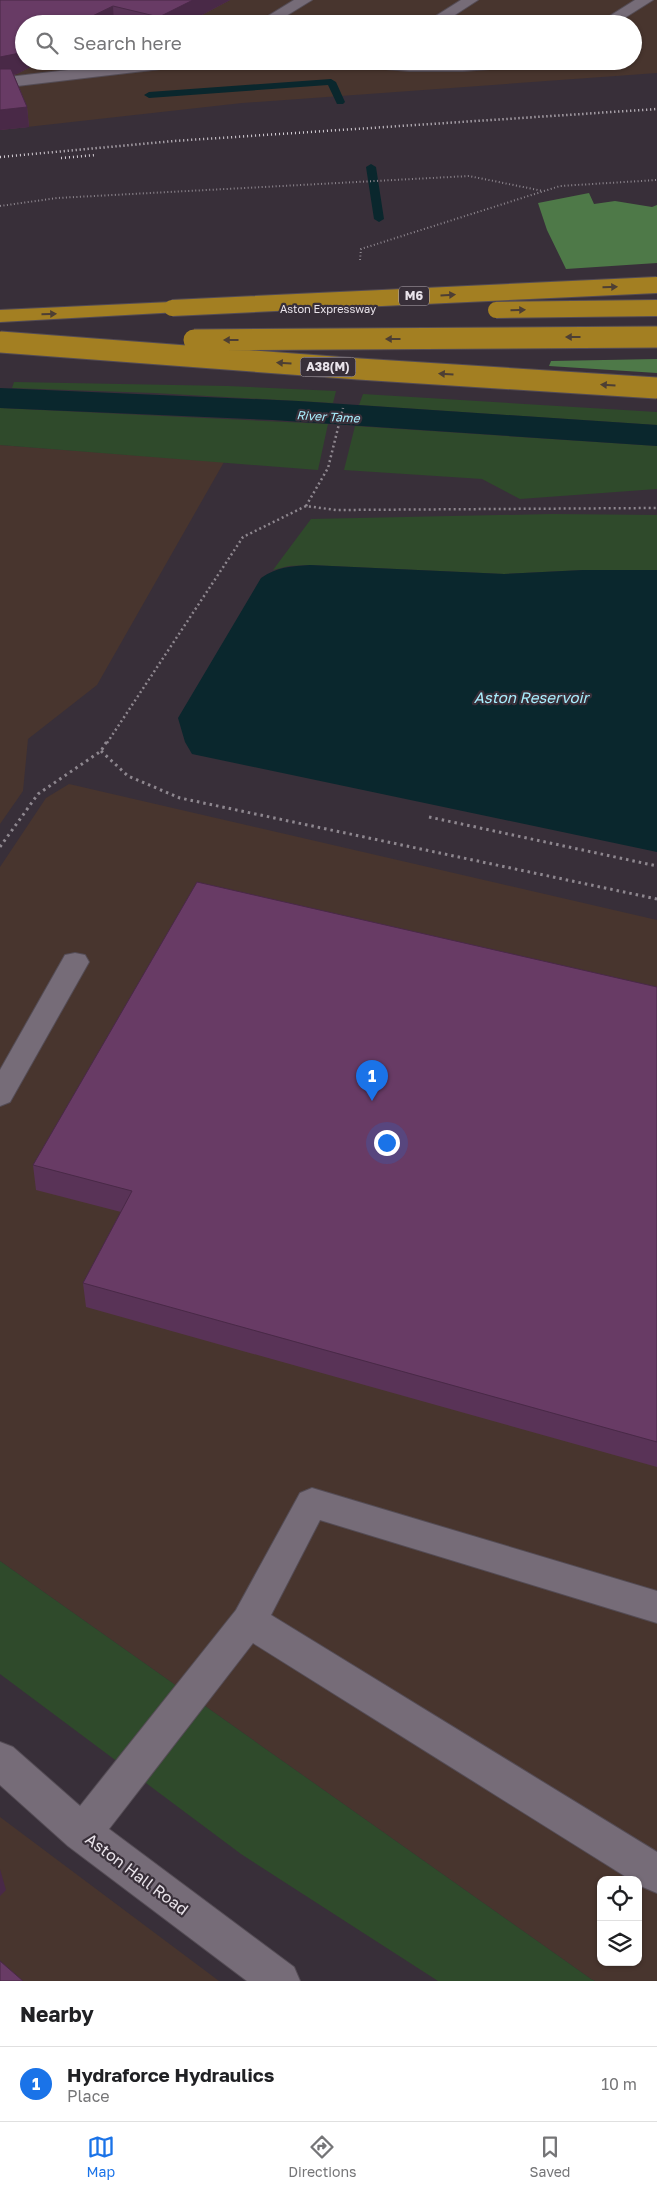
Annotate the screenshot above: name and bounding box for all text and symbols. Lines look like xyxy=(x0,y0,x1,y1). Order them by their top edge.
search box xyxy=(15,15,642,70)
icon: search xyxy=(33,29,61,57)
text: Search here xyxy=(73,31,182,54)
one-way arrow xyxy=(602,283,618,291)
road number: M6 xyxy=(399,286,429,306)
one-way arrow xyxy=(440,290,456,298)
street label: Aston Expressway xyxy=(280,302,376,315)
one-way arrow xyxy=(510,306,526,314)
one-way arrow xyxy=(41,309,57,317)
one-way arrow xyxy=(565,333,581,341)
one-way arrow xyxy=(385,335,401,343)
one-way arrow xyxy=(223,336,239,344)
road number: A38(M) xyxy=(300,358,356,377)
one-way arrow xyxy=(276,359,292,367)
one-way arrow xyxy=(438,370,454,378)
one-way arrow xyxy=(600,380,616,388)
water label: River Tame xyxy=(296,407,361,426)
water label: Aston Reservoir xyxy=(474,688,590,706)
pin: 1 xyxy=(356,1060,388,1101)
your location xyxy=(374,1130,400,1156)
street label: Aston Hall Road xyxy=(82,1829,192,1919)
map controls xyxy=(597,1876,642,1966)
button: locate xyxy=(597,1876,642,1921)
button: layers xyxy=(597,1921,642,1966)
text: Nearby xyxy=(20,2001,94,2027)
text: Hydraforce Hydraulics xyxy=(67,2063,274,2086)
text: 1 xyxy=(32,2074,40,2094)
text: 10 m xyxy=(601,2074,637,2094)
text: Place xyxy=(67,2086,110,2106)
tab: Map xyxy=(87,2133,115,2180)
tab: Directions xyxy=(288,2133,357,2180)
tab: Saved xyxy=(530,2133,570,2180)

